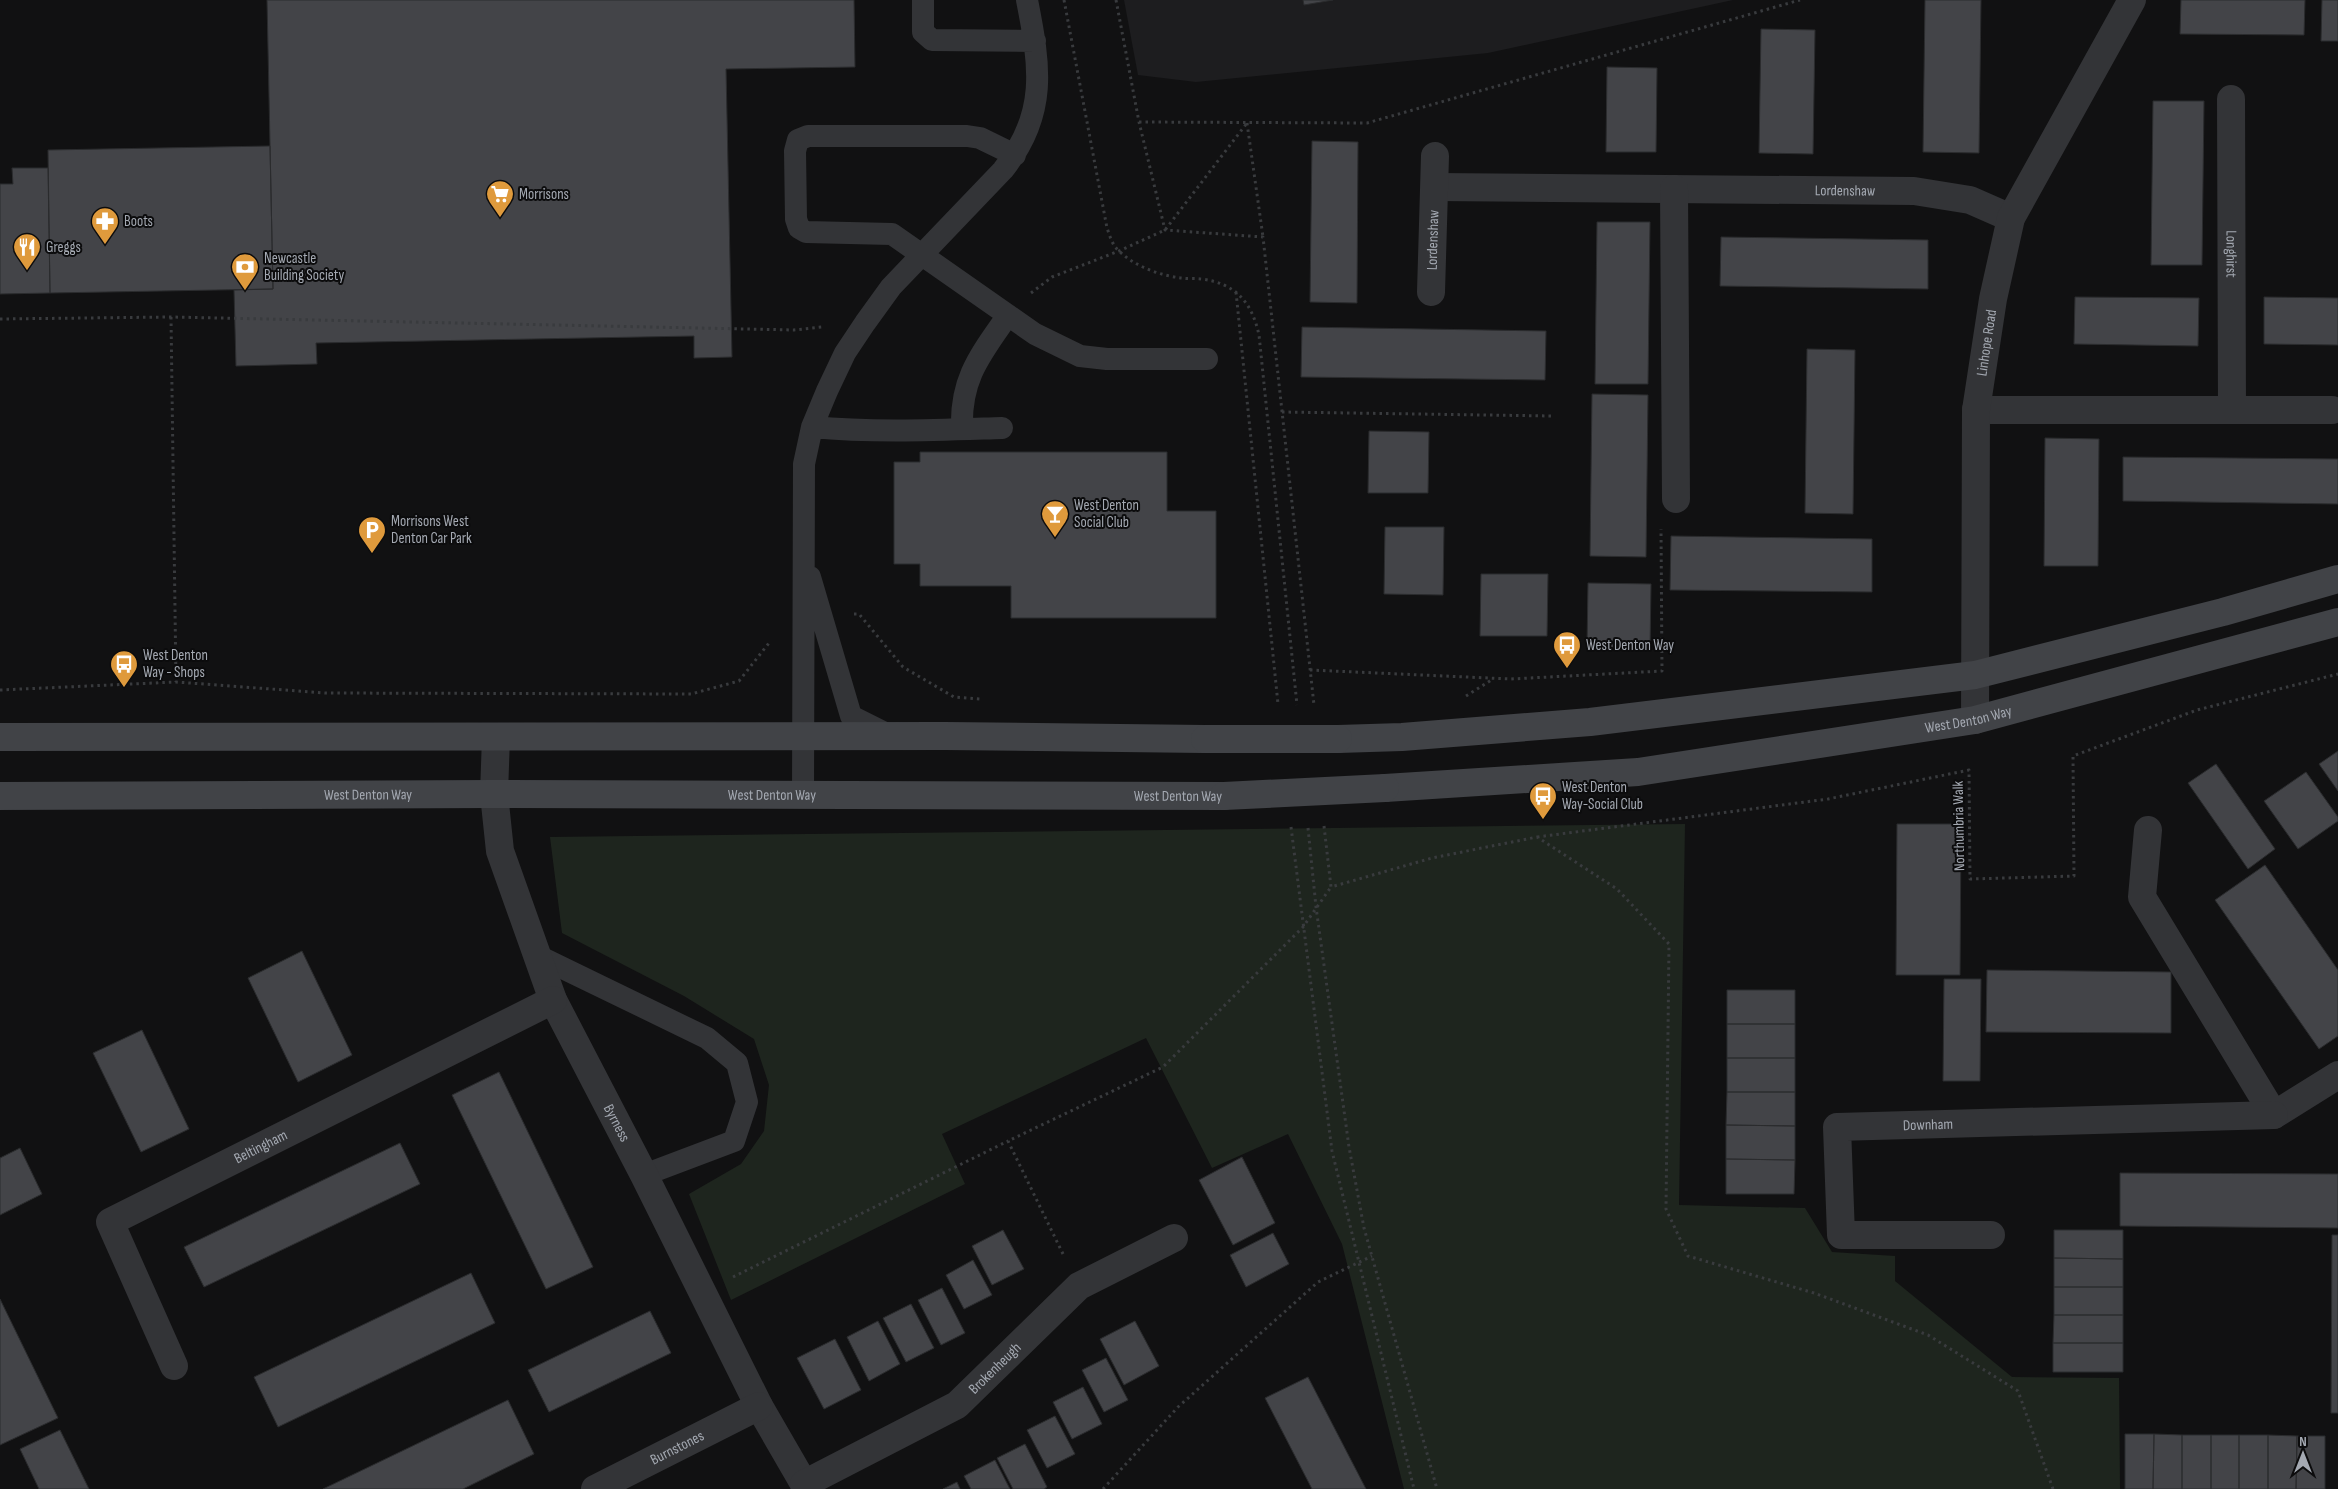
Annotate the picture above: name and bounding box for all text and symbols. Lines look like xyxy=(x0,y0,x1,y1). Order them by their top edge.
supermarket icon: Morrisons xyxy=(485,179,515,218)
street label: Lordenshaw xyxy=(1815,181,1876,200)
place label: Morrisons xyxy=(519,185,569,204)
pharmacy icon: Boots xyxy=(90,206,120,245)
street label: Lordenshaw xyxy=(1422,209,1443,270)
place label: Boots xyxy=(124,212,153,231)
street label: Longhirst xyxy=(2222,230,2241,278)
restaurant icon: Greggs xyxy=(12,232,42,271)
place label: Greggs xyxy=(46,238,81,257)
place label: Newcastle Building Society xyxy=(264,249,344,285)
bank icon: Newcastle Building Society xyxy=(230,252,260,291)
street label: Linhope Road xyxy=(1972,308,2001,377)
place label: West Denton Social Club xyxy=(1074,496,1139,532)
bar icon: West Denton Social Club xyxy=(1040,499,1070,538)
place label: Morrisons West Denton Car Park xyxy=(391,512,472,548)
parking icon: Morrisons West Denton Car Park xyxy=(357,515,387,554)
bus stop icon: West Denton Way xyxy=(1552,630,1582,669)
place label: West Denton Way xyxy=(1586,636,1674,655)
place label: West Denton Way - Shops xyxy=(143,646,208,682)
bus stop icon: West Denton Way - Shops xyxy=(109,649,139,688)
street label: West Denton Way xyxy=(1924,701,2014,737)
place label: West Denton Way-Social Club xyxy=(1562,778,1643,814)
street label: Northumbria Walk xyxy=(1949,780,1969,871)
bus stop icon: West Denton Way-Social Club xyxy=(1528,781,1558,820)
street label: West Denton Way xyxy=(324,785,412,804)
street label: West Denton Way xyxy=(728,785,816,804)
street label: West Denton Way xyxy=(1134,786,1222,805)
street label: Byrness xyxy=(599,1101,634,1145)
street label: Downham xyxy=(1903,1114,1953,1135)
street label: Beltingham xyxy=(231,1125,290,1168)
street label: Brokenheugh xyxy=(965,1338,1025,1398)
street label: Burnstones xyxy=(647,1426,707,1469)
north arrow xyxy=(2278,1429,2328,1479)
text: N xyxy=(2299,1433,2307,1450)

